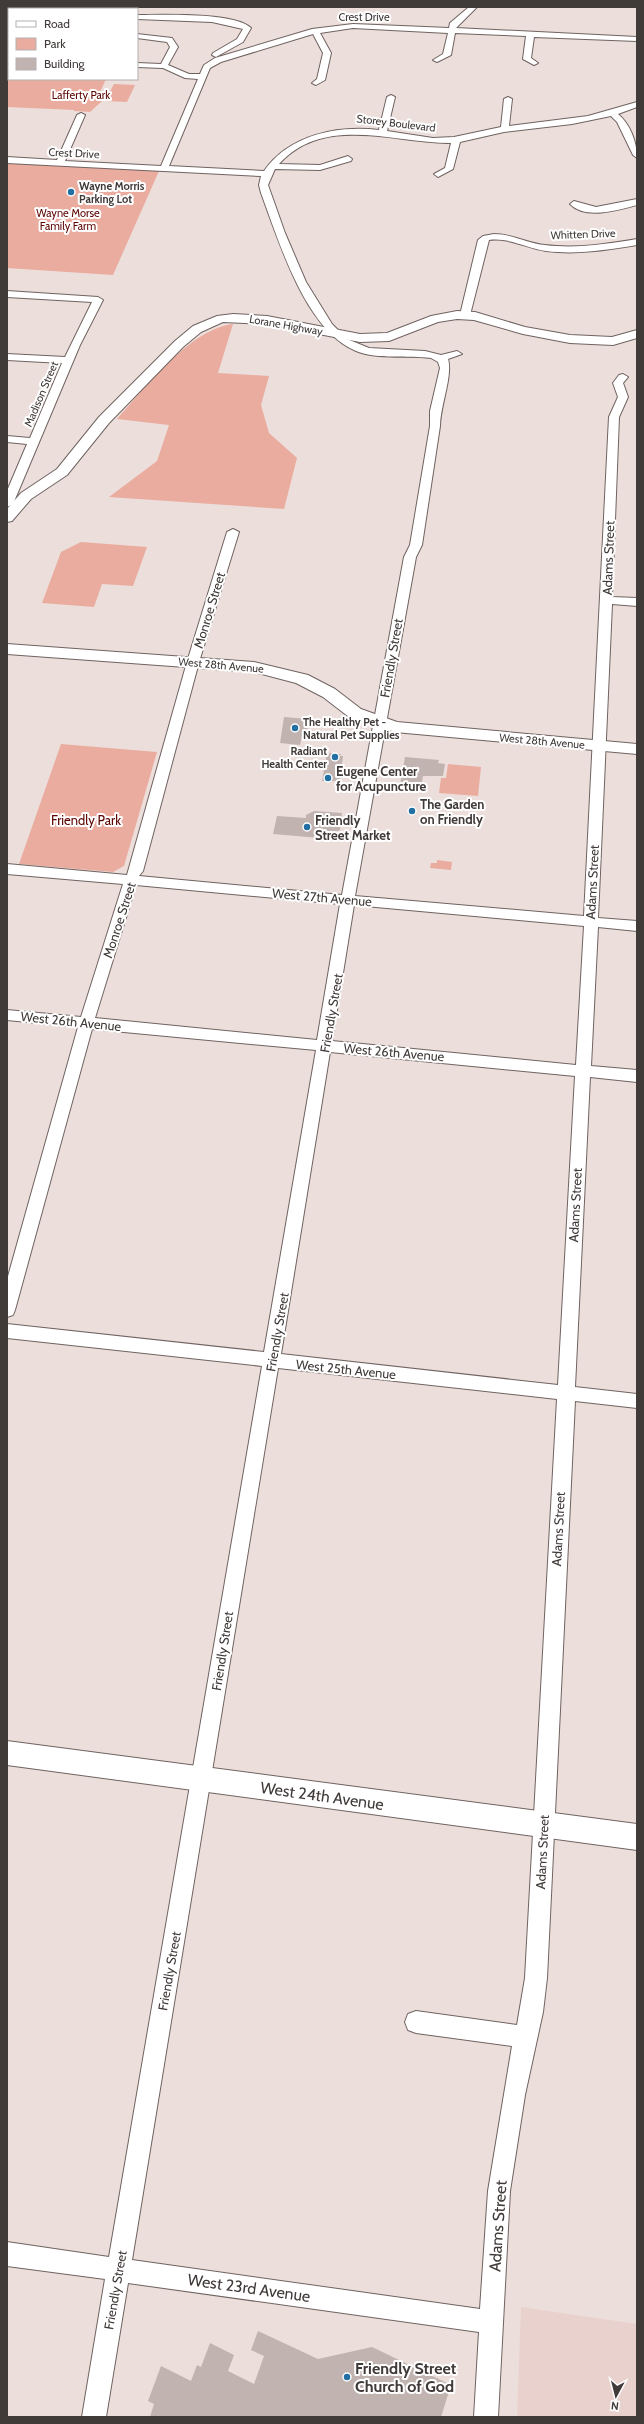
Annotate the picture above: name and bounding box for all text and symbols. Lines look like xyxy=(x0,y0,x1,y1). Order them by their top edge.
legend xyxy=(8,8,138,80)
street label: Crest Drive xyxy=(338,10,390,24)
text: Road xyxy=(44,16,70,31)
text: Park xyxy=(44,36,66,51)
text: Building xyxy=(44,56,86,71)
park label: Lafferty Park xyxy=(52,88,110,102)
street label: Storey Boulevard xyxy=(356,111,436,135)
street label: Crest Drive xyxy=(48,145,100,161)
place label: Wayne Morris Parking Lot xyxy=(79,179,145,206)
marker: Wayne Morris Parking Lot xyxy=(66,187,76,197)
park label: Wayne Morse Family Farm xyxy=(36,206,100,233)
street label: Whitten Drive xyxy=(550,226,616,242)
street label: Lorane Highway xyxy=(248,312,324,338)
street label: Madison Street xyxy=(21,359,61,429)
street label: Adams Street xyxy=(599,520,617,595)
street label: Monroe Street xyxy=(190,569,228,650)
street label: Friendly Street xyxy=(376,617,406,699)
street label: West 28th Avenue xyxy=(178,654,265,676)
place label: The Healthy Pet - Natural Pet Supplies xyxy=(303,715,400,742)
marker: The Healthy Pet - Natural Pet Supplies xyxy=(290,723,300,733)
street label: West 28th Avenue xyxy=(499,730,586,752)
place label: Radiant Health Center xyxy=(261,744,327,771)
marker: Radiant Health Center xyxy=(330,752,340,762)
place label: Eugene Center for Acupuncture xyxy=(336,763,427,794)
marker: Eugene Center for Acupuncture xyxy=(323,773,333,783)
place label: The Garden on Friendly xyxy=(420,796,485,827)
marker: The Garden on Friendly xyxy=(407,806,417,816)
park label: Friendly Park xyxy=(51,812,121,828)
place label: Friendly Street Market xyxy=(315,812,391,843)
marker: Friendly Street Market xyxy=(302,822,312,832)
street label: Adams Street xyxy=(582,844,602,920)
street label: Monroe Street xyxy=(99,879,139,960)
street label: West 27th Avenue xyxy=(271,885,373,909)
street label: Friendly Street xyxy=(316,972,346,1054)
street label: West 26th Avenue xyxy=(20,1008,122,1034)
street label: West 26th Avenue xyxy=(343,1040,445,1064)
street label: Adams Street xyxy=(565,1167,585,1243)
street label: Friendly Street xyxy=(262,1291,292,1373)
street label: West 25th Avenue xyxy=(295,1356,397,1382)
street label: Adams Street xyxy=(548,1491,568,1567)
street label: Friendly Street xyxy=(208,1610,236,1692)
street label: West 24th Avenue xyxy=(259,1778,385,1814)
street label: Adams Street xyxy=(532,1814,552,1890)
street label: Friendly Street xyxy=(154,1930,184,2012)
street label: Adams Street xyxy=(485,2179,511,2272)
street label: Friendly Street xyxy=(100,2249,130,2331)
street label: West 23rd Avenue xyxy=(187,2270,311,2306)
place label: Friendly Street Church of God xyxy=(355,2359,457,2396)
marker: Friendly Street Church of God xyxy=(342,2372,352,2382)
north arrow xyxy=(596,2376,636,2416)
text: N xyxy=(610,2399,619,2413)

